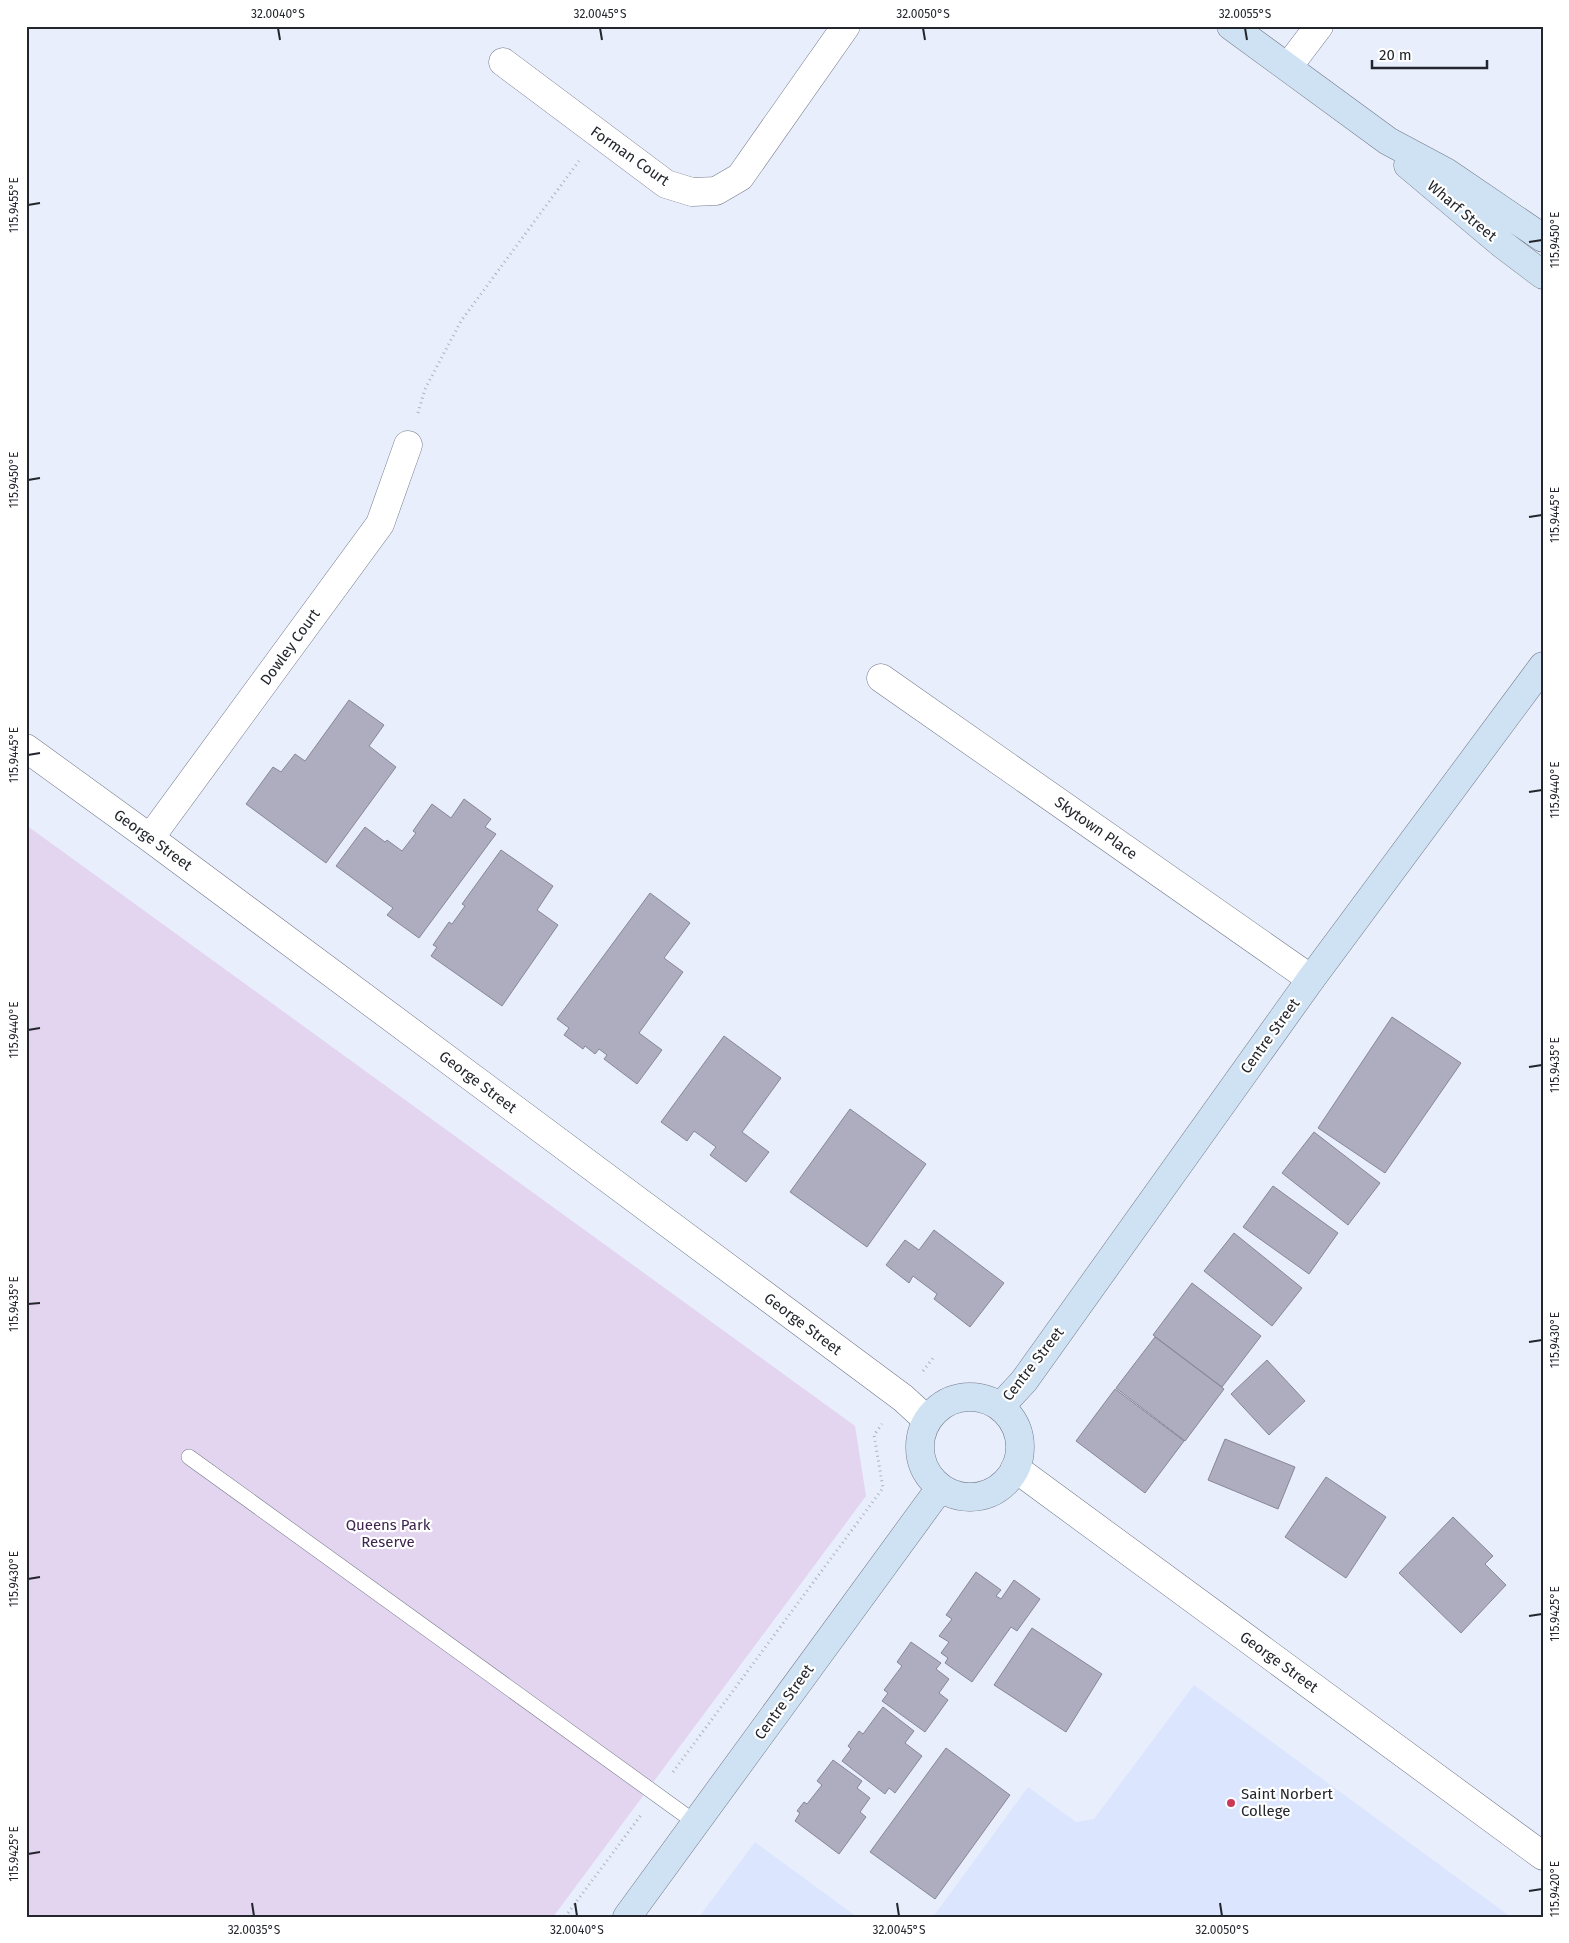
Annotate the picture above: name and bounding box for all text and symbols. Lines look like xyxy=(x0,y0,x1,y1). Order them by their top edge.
text: 32.0040°S xyxy=(251,7,305,21)
text: 32.0045°S xyxy=(574,7,627,21)
text: 32.0050°S xyxy=(896,7,950,21)
text: 32.0055°S xyxy=(1219,7,1272,21)
scale bar xyxy=(1372,38,1486,70)
text: 20 m xyxy=(1379,46,1412,64)
street label: Forman Court xyxy=(587,122,673,190)
text: 115.9455°E xyxy=(7,177,21,233)
street label: Wharf Street xyxy=(1424,177,1501,246)
text: 115.9450°E xyxy=(1548,212,1562,268)
text: 115.9450°E xyxy=(7,452,21,508)
text: 115.9445°E xyxy=(1548,487,1562,543)
street label: Dowley Court xyxy=(256,605,324,689)
text: 115.9445°E xyxy=(7,727,21,783)
text: 115.9440°E xyxy=(1548,761,1562,819)
street label: Skytown Place xyxy=(1051,793,1141,863)
street label: George Street xyxy=(110,806,196,875)
street label: Centre Street xyxy=(1237,994,1304,1077)
text: 115.9440°E xyxy=(7,1001,21,1059)
text: 115.9435°E xyxy=(1548,1037,1562,1093)
street label: George Street xyxy=(436,1047,521,1117)
text: 115.9435°E xyxy=(7,1276,21,1332)
street label: George Street xyxy=(761,1289,846,1359)
text: 115.9430°E xyxy=(1548,1312,1562,1368)
street label: Centre Street xyxy=(999,1323,1068,1404)
park label: Queens Park Reserve xyxy=(346,1516,431,1551)
text: 115.9430°E xyxy=(7,1551,21,1607)
text: 115.9425°E xyxy=(1548,1586,1562,1642)
street label: George Street xyxy=(1236,1628,1322,1697)
street label: Centre Street xyxy=(751,1660,818,1743)
place label: Saint Norbert College xyxy=(1241,1785,1333,1820)
marker: Saint Norbert College xyxy=(1225,1797,1237,1809)
text: 115.9425°E xyxy=(7,1826,21,1882)
text: 115.9420°E xyxy=(1548,1861,1562,1917)
text: 32.0035°S xyxy=(228,1923,281,1937)
text: 32.0040°S xyxy=(550,1923,604,1937)
text: 32.0045°S xyxy=(873,1923,926,1937)
text: 32.0050°S xyxy=(1195,1923,1249,1937)

